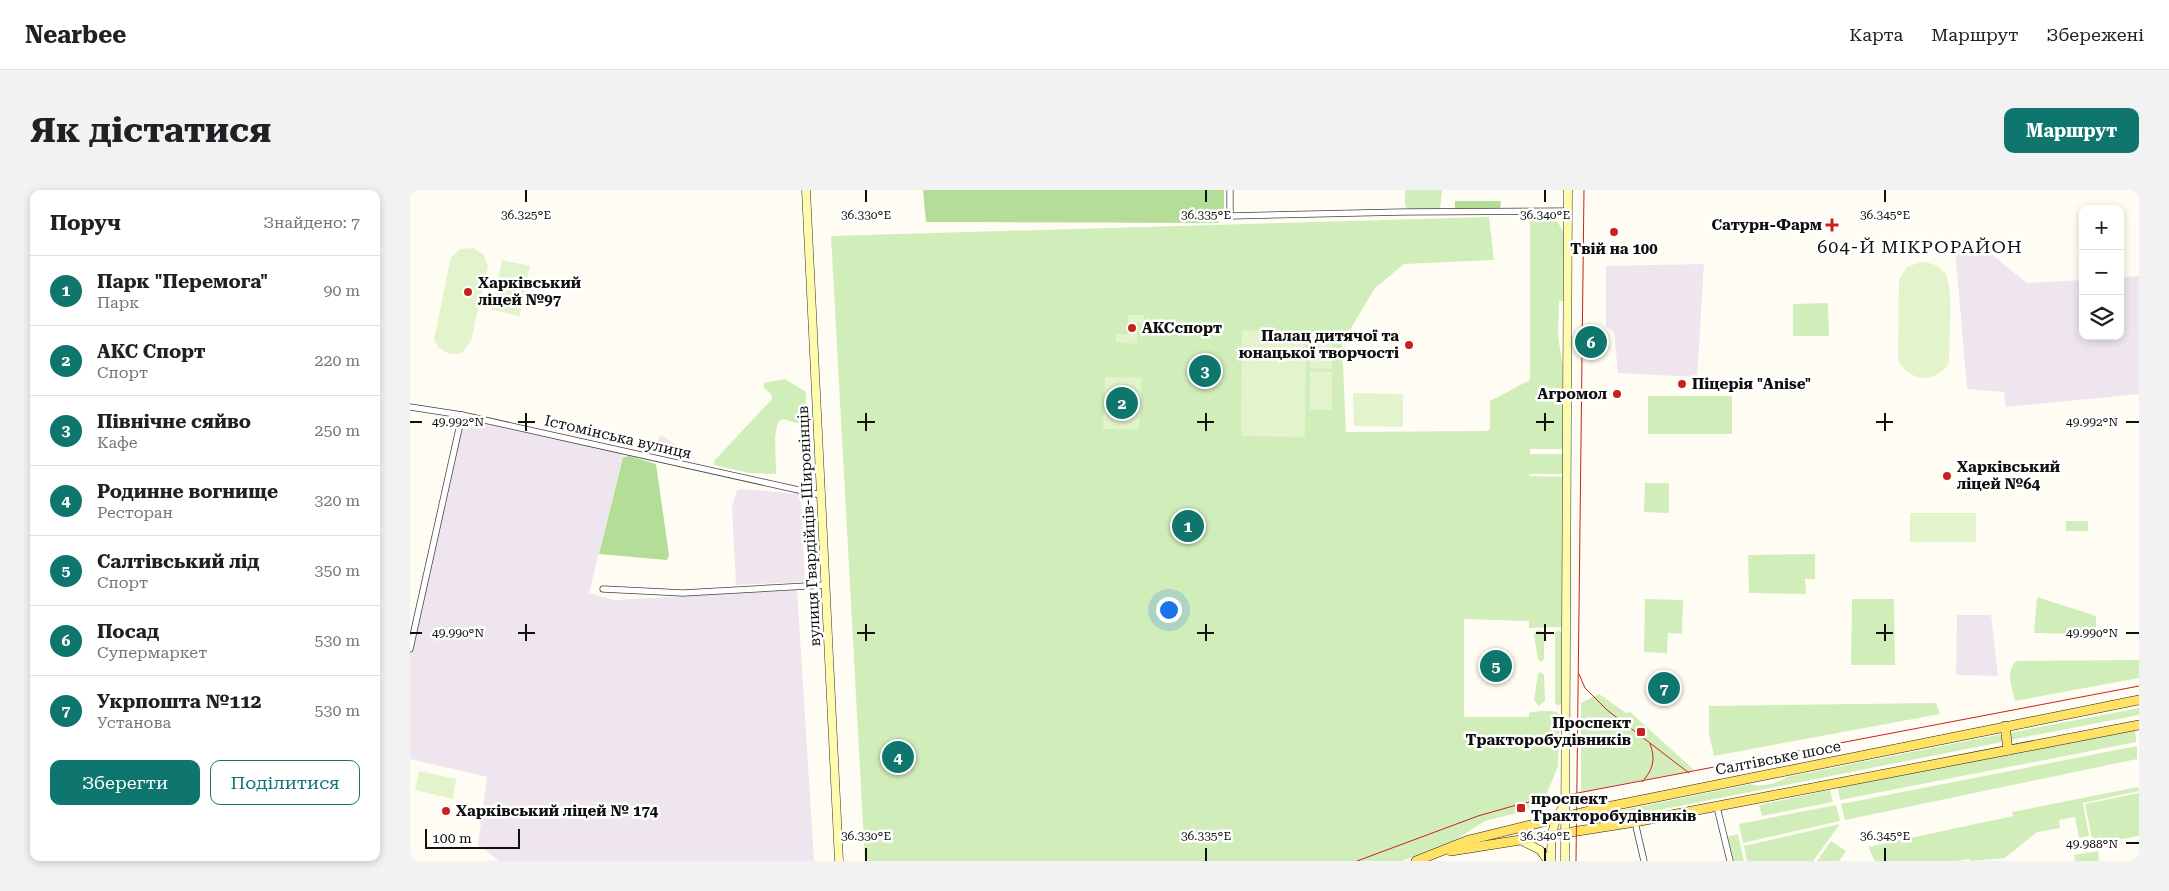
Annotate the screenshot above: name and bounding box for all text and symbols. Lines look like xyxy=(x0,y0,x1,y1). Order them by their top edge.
text: Nearbee xyxy=(25,21,126,49)
text: Карта xyxy=(1849,24,1903,45)
text: Маршрут xyxy=(1931,24,2018,45)
text: Збережені xyxy=(2046,24,2144,45)
button: Маршрут xyxy=(2004,108,2139,153)
text: Як дістатися xyxy=(30,110,271,151)
map controls xyxy=(2079,205,2124,340)
button: + xyxy=(2079,205,2124,250)
text: 36.325°E xyxy=(501,208,551,222)
text: 36.330°E xyxy=(841,208,891,222)
text: 36.335°E xyxy=(1181,208,1231,222)
text: 36.340°E xyxy=(1520,208,1570,222)
text: 36.345°E xyxy=(1860,208,1910,222)
text: Поруч xyxy=(50,211,121,235)
text: Знайдено: 7 xyxy=(263,213,360,232)
place label: Сатурн-Фарм xyxy=(1712,216,1822,234)
marker: Сатурн-Фарм xyxy=(1826,219,1838,231)
marker: Твій на 100 xyxy=(1608,226,1620,238)
district label: 604-Й МІКРОРАЙОН xyxy=(1817,236,2023,257)
place label: Твій на 100 xyxy=(1570,240,1658,258)
button: − xyxy=(2079,250,2124,295)
text: Парк "Перемога" xyxy=(97,270,268,293)
place label: Харківський ліцей №97 xyxy=(478,274,581,309)
text: 1 xyxy=(62,281,70,300)
text: 90 m xyxy=(323,281,360,300)
marker: Харківський ліцей №97 xyxy=(462,286,474,298)
text: Парк xyxy=(97,293,139,312)
button: layers xyxy=(2079,295,2124,340)
place label: АКСспорт xyxy=(1142,319,1222,337)
marker: АКСспорт xyxy=(1126,322,1138,334)
pin: 6 xyxy=(1575,323,1607,361)
place label: Палац дитячої та юнацької творчості xyxy=(1239,327,1399,362)
marker: Палац дитячої та юнацької творчості xyxy=(1403,339,1415,351)
text: АКС Спорт xyxy=(97,340,205,363)
text: 2 xyxy=(62,351,70,370)
text: 220 m xyxy=(314,351,360,370)
pin: 3 xyxy=(1189,352,1221,390)
text: Спорт xyxy=(97,363,148,382)
place label: Піцерія "Anise" xyxy=(1692,375,1811,393)
marker: Піцерія "Anise" xyxy=(1676,378,1688,390)
pin: 2 xyxy=(1106,384,1138,422)
place label: Агромол xyxy=(1538,385,1607,403)
marker: Агромол xyxy=(1611,388,1623,400)
street label: вулиця Гвардійців-Широнінців xyxy=(794,405,824,647)
text: Північне сяйво xyxy=(97,410,251,433)
street label: Істомінська вулиця xyxy=(543,411,693,463)
text: 49.992°N xyxy=(432,415,484,429)
text: 49.992°N xyxy=(2066,415,2118,429)
text: 3 xyxy=(62,421,70,440)
text: 250 m xyxy=(314,421,360,440)
text: Кафе xyxy=(97,433,138,452)
place label: Харківський ліцей №64 xyxy=(1957,458,2060,493)
marker: Харківський ліцей №64 xyxy=(1941,470,1953,482)
text: Родинне вогнище xyxy=(97,480,278,503)
text: 4 xyxy=(62,491,70,510)
text: 320 m xyxy=(314,491,360,510)
text: Ресторан xyxy=(97,503,173,522)
pin: 1 xyxy=(1172,507,1204,545)
text: Салтівський лід xyxy=(97,550,260,573)
text: 5 xyxy=(62,561,70,580)
text: 350 m xyxy=(314,561,360,580)
text: Спорт xyxy=(97,573,148,592)
your location xyxy=(1156,597,1182,623)
text: Посад xyxy=(97,620,159,643)
text: 49.990°N xyxy=(432,626,484,640)
text: 49.990°N xyxy=(2066,626,2118,640)
text: 6 xyxy=(62,631,70,650)
text: 530 m xyxy=(314,631,360,650)
text: Супермаркет xyxy=(97,643,207,662)
pin: 5 xyxy=(1480,647,1512,685)
pin: 7 xyxy=(1648,669,1680,707)
text: Укрпошта №112 xyxy=(97,690,261,713)
text: 7 xyxy=(62,701,70,720)
text: 530 m xyxy=(314,701,360,720)
text: Установа xyxy=(97,713,171,732)
place label: Проспект Тракторобудівників xyxy=(1466,714,1631,749)
marker: Проспект Тракторобудівників xyxy=(1635,726,1647,738)
street label: Салтівське шосе xyxy=(1714,737,1842,779)
pin: 4 xyxy=(882,738,914,776)
button: Зберегти xyxy=(50,760,200,805)
button: Поділитися xyxy=(210,760,360,805)
place label: проспект Тракторобудівників xyxy=(1531,790,1696,825)
place label: Харківський ліцей № 174 xyxy=(456,802,659,820)
marker: проспект Тракторобудівників xyxy=(1515,802,1527,814)
marker: Харківський ліцей № 174 xyxy=(440,805,452,817)
scale bar xyxy=(425,826,520,849)
text: 36.330°E xyxy=(841,829,891,843)
text: 36.335°E xyxy=(1181,829,1231,843)
text: 36.340°E xyxy=(1520,829,1570,843)
text: 36.345°E xyxy=(1860,829,1910,843)
text: 100 m xyxy=(432,830,472,846)
text: 49.988°N xyxy=(2066,837,2118,851)

